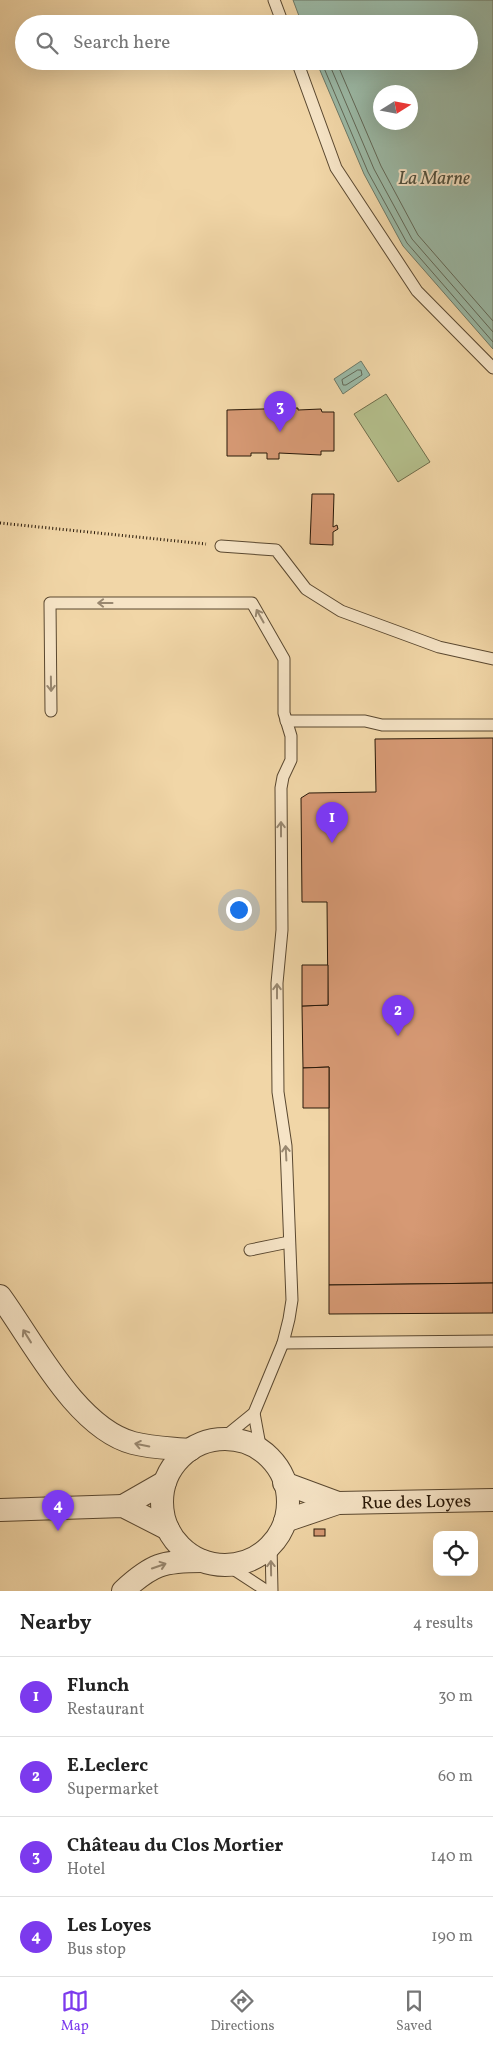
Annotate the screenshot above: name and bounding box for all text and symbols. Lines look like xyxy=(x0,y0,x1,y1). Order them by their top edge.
search box xyxy=(15,15,478,70)
icon: search xyxy=(33,29,61,57)
text: Search here xyxy=(73,30,170,56)
north arrow xyxy=(373,85,418,130)
water label: La Marne xyxy=(398,166,470,192)
pin: 3 xyxy=(264,391,296,432)
one-way arrow xyxy=(97,598,114,608)
one-way arrow xyxy=(254,610,264,624)
one-way arrow xyxy=(46,676,55,692)
pin: 1 xyxy=(316,802,348,843)
one-way arrow xyxy=(277,821,286,837)
your location xyxy=(226,897,252,923)
one-way arrow xyxy=(272,984,282,1000)
pin: 2 xyxy=(382,995,414,1036)
one-way arrow xyxy=(282,1145,291,1161)
one-way arrow xyxy=(21,1330,31,1344)
one-way arrow xyxy=(134,1440,150,1449)
street label: Rue des Loyes xyxy=(361,1489,471,1517)
pin: 4 xyxy=(42,1490,74,1531)
map controls xyxy=(433,1531,478,1576)
button: locate xyxy=(433,1531,478,1576)
one-way arrow xyxy=(267,1560,276,1576)
one-way arrow xyxy=(150,1561,166,1570)
text: Nearby xyxy=(20,1609,91,1638)
text: 4 results xyxy=(413,1613,473,1635)
text: Flunch xyxy=(67,1673,130,1699)
text: 1 xyxy=(33,1686,39,1708)
text: 30 m xyxy=(438,1686,473,1708)
text: Restaurant xyxy=(67,1699,145,1721)
text: E.Leclerc xyxy=(67,1753,148,1779)
text: 2 xyxy=(32,1766,40,1788)
text: 60 m xyxy=(438,1766,473,1788)
text: Supermarket xyxy=(67,1779,159,1801)
text: Château du Clos Mortier xyxy=(67,1833,283,1859)
text: 3 xyxy=(32,1846,40,1868)
text: 140 m xyxy=(431,1846,473,1868)
text: Hotel xyxy=(67,1859,105,1881)
text: Les Loyes xyxy=(67,1913,152,1939)
text: 4 xyxy=(31,1926,41,1948)
text: 190 m xyxy=(431,1926,473,1948)
text: Bus stop xyxy=(67,1939,126,1961)
tab: Map xyxy=(61,1987,89,2036)
tab: Directions xyxy=(210,1987,275,2036)
tab: Saved xyxy=(396,1987,432,2036)

